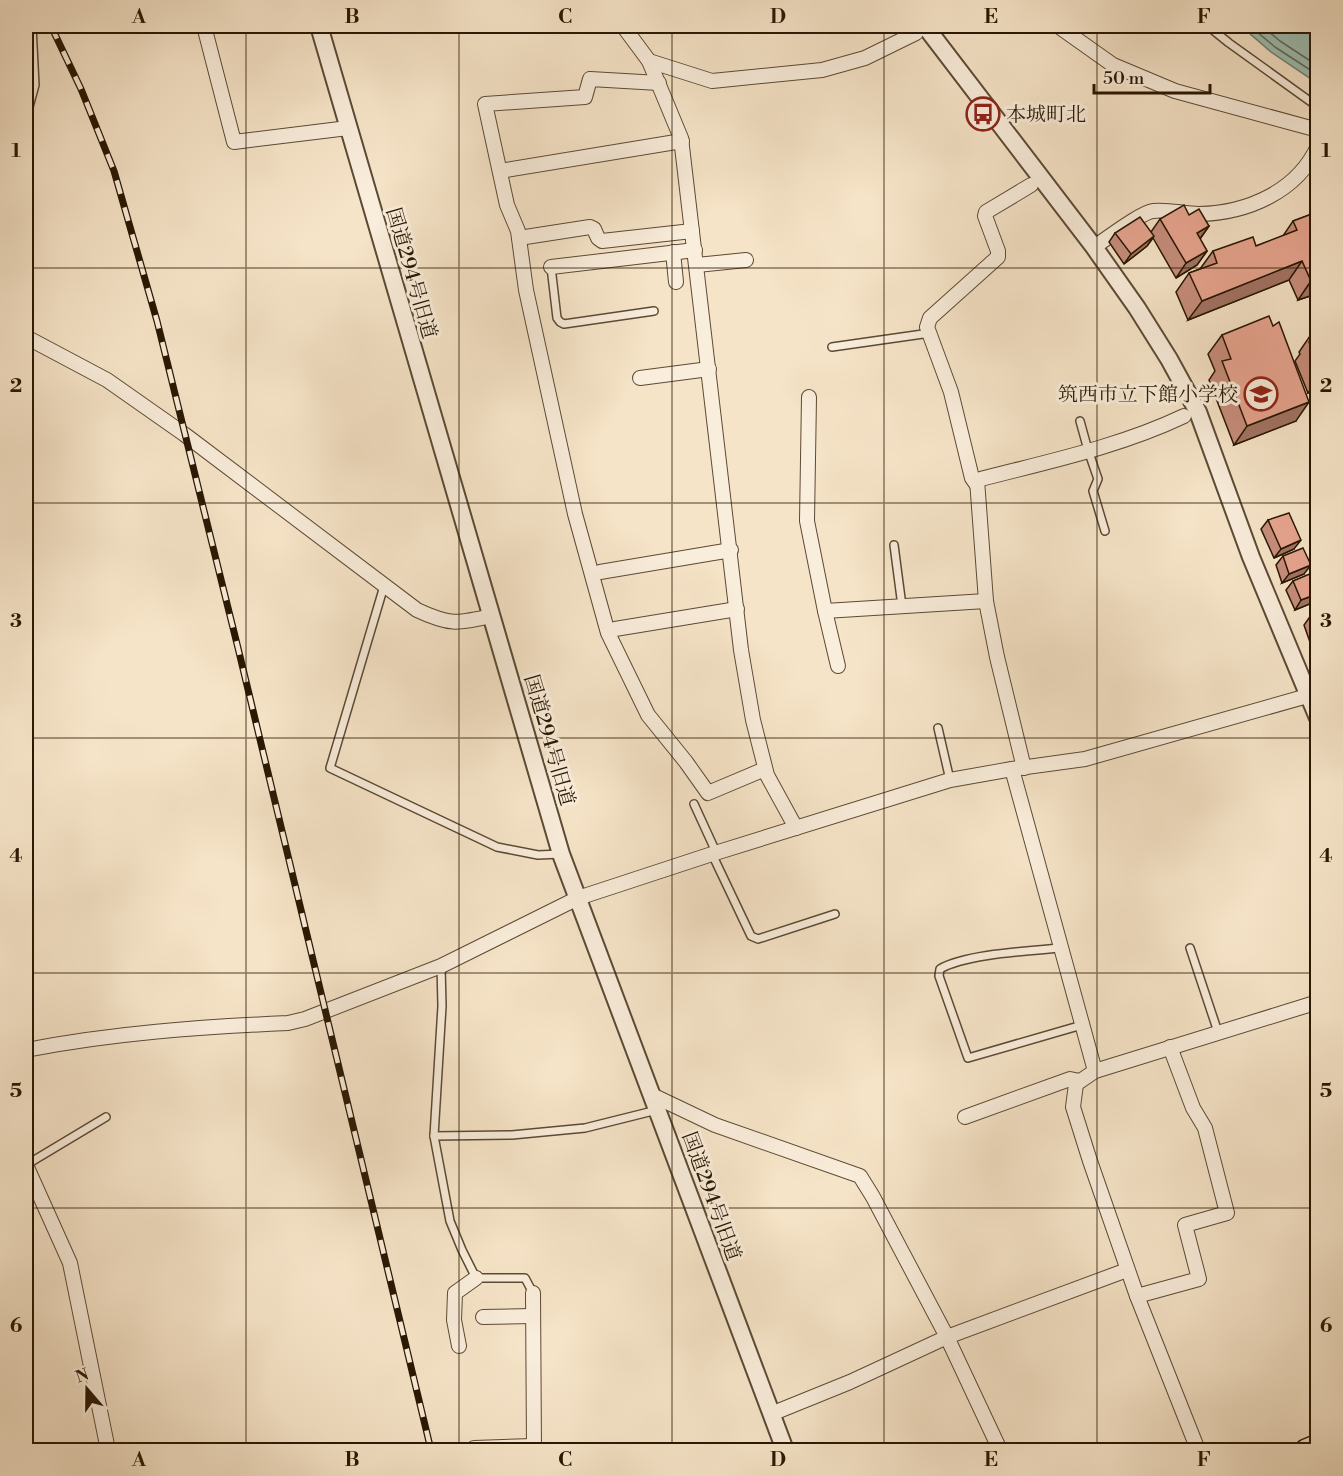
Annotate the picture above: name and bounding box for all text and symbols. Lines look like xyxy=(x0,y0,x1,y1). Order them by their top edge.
text: A xyxy=(131,5,147,30)
text: B xyxy=(344,5,360,30)
text: C xyxy=(558,5,572,30)
text: D xyxy=(770,5,786,30)
text: E xyxy=(984,5,998,30)
text: F xyxy=(1197,5,1211,30)
scale bar xyxy=(1094,57,1210,95)
text: 50 m xyxy=(1103,67,1145,90)
bus stop icon: 本城町北 xyxy=(965,96,1001,132)
place label: 本城町北 xyxy=(1006,103,1086,128)
text: 1 xyxy=(11,139,21,164)
text: 1 xyxy=(1321,139,1331,164)
street label: 国道294号旧道 xyxy=(380,205,441,342)
text: 2 xyxy=(10,374,22,399)
text: 2 xyxy=(1320,374,1332,399)
school or university icon: 筑西市立下館小学校 xyxy=(1243,376,1279,412)
place label: 筑西市立下館小学校 xyxy=(1058,383,1238,408)
text: 3 xyxy=(10,609,22,634)
text: 3 xyxy=(1320,609,1332,634)
street label: 国道294号旧道 xyxy=(518,672,579,809)
text: 4 xyxy=(9,844,23,869)
text: 4 xyxy=(1319,844,1333,869)
text: 5 xyxy=(10,1079,22,1104)
text: 5 xyxy=(1320,1079,1332,1104)
street label: 国道294号旧道 xyxy=(676,1129,745,1264)
text: 6 xyxy=(10,1314,23,1339)
text: 6 xyxy=(1320,1314,1333,1339)
north arrow xyxy=(57,1359,117,1419)
text: N xyxy=(73,1364,92,1387)
text: A xyxy=(131,1448,147,1473)
text: B xyxy=(344,1448,360,1473)
text: C xyxy=(558,1448,572,1473)
text: D xyxy=(770,1448,786,1473)
text: E xyxy=(984,1448,998,1473)
text: F xyxy=(1197,1448,1211,1473)

